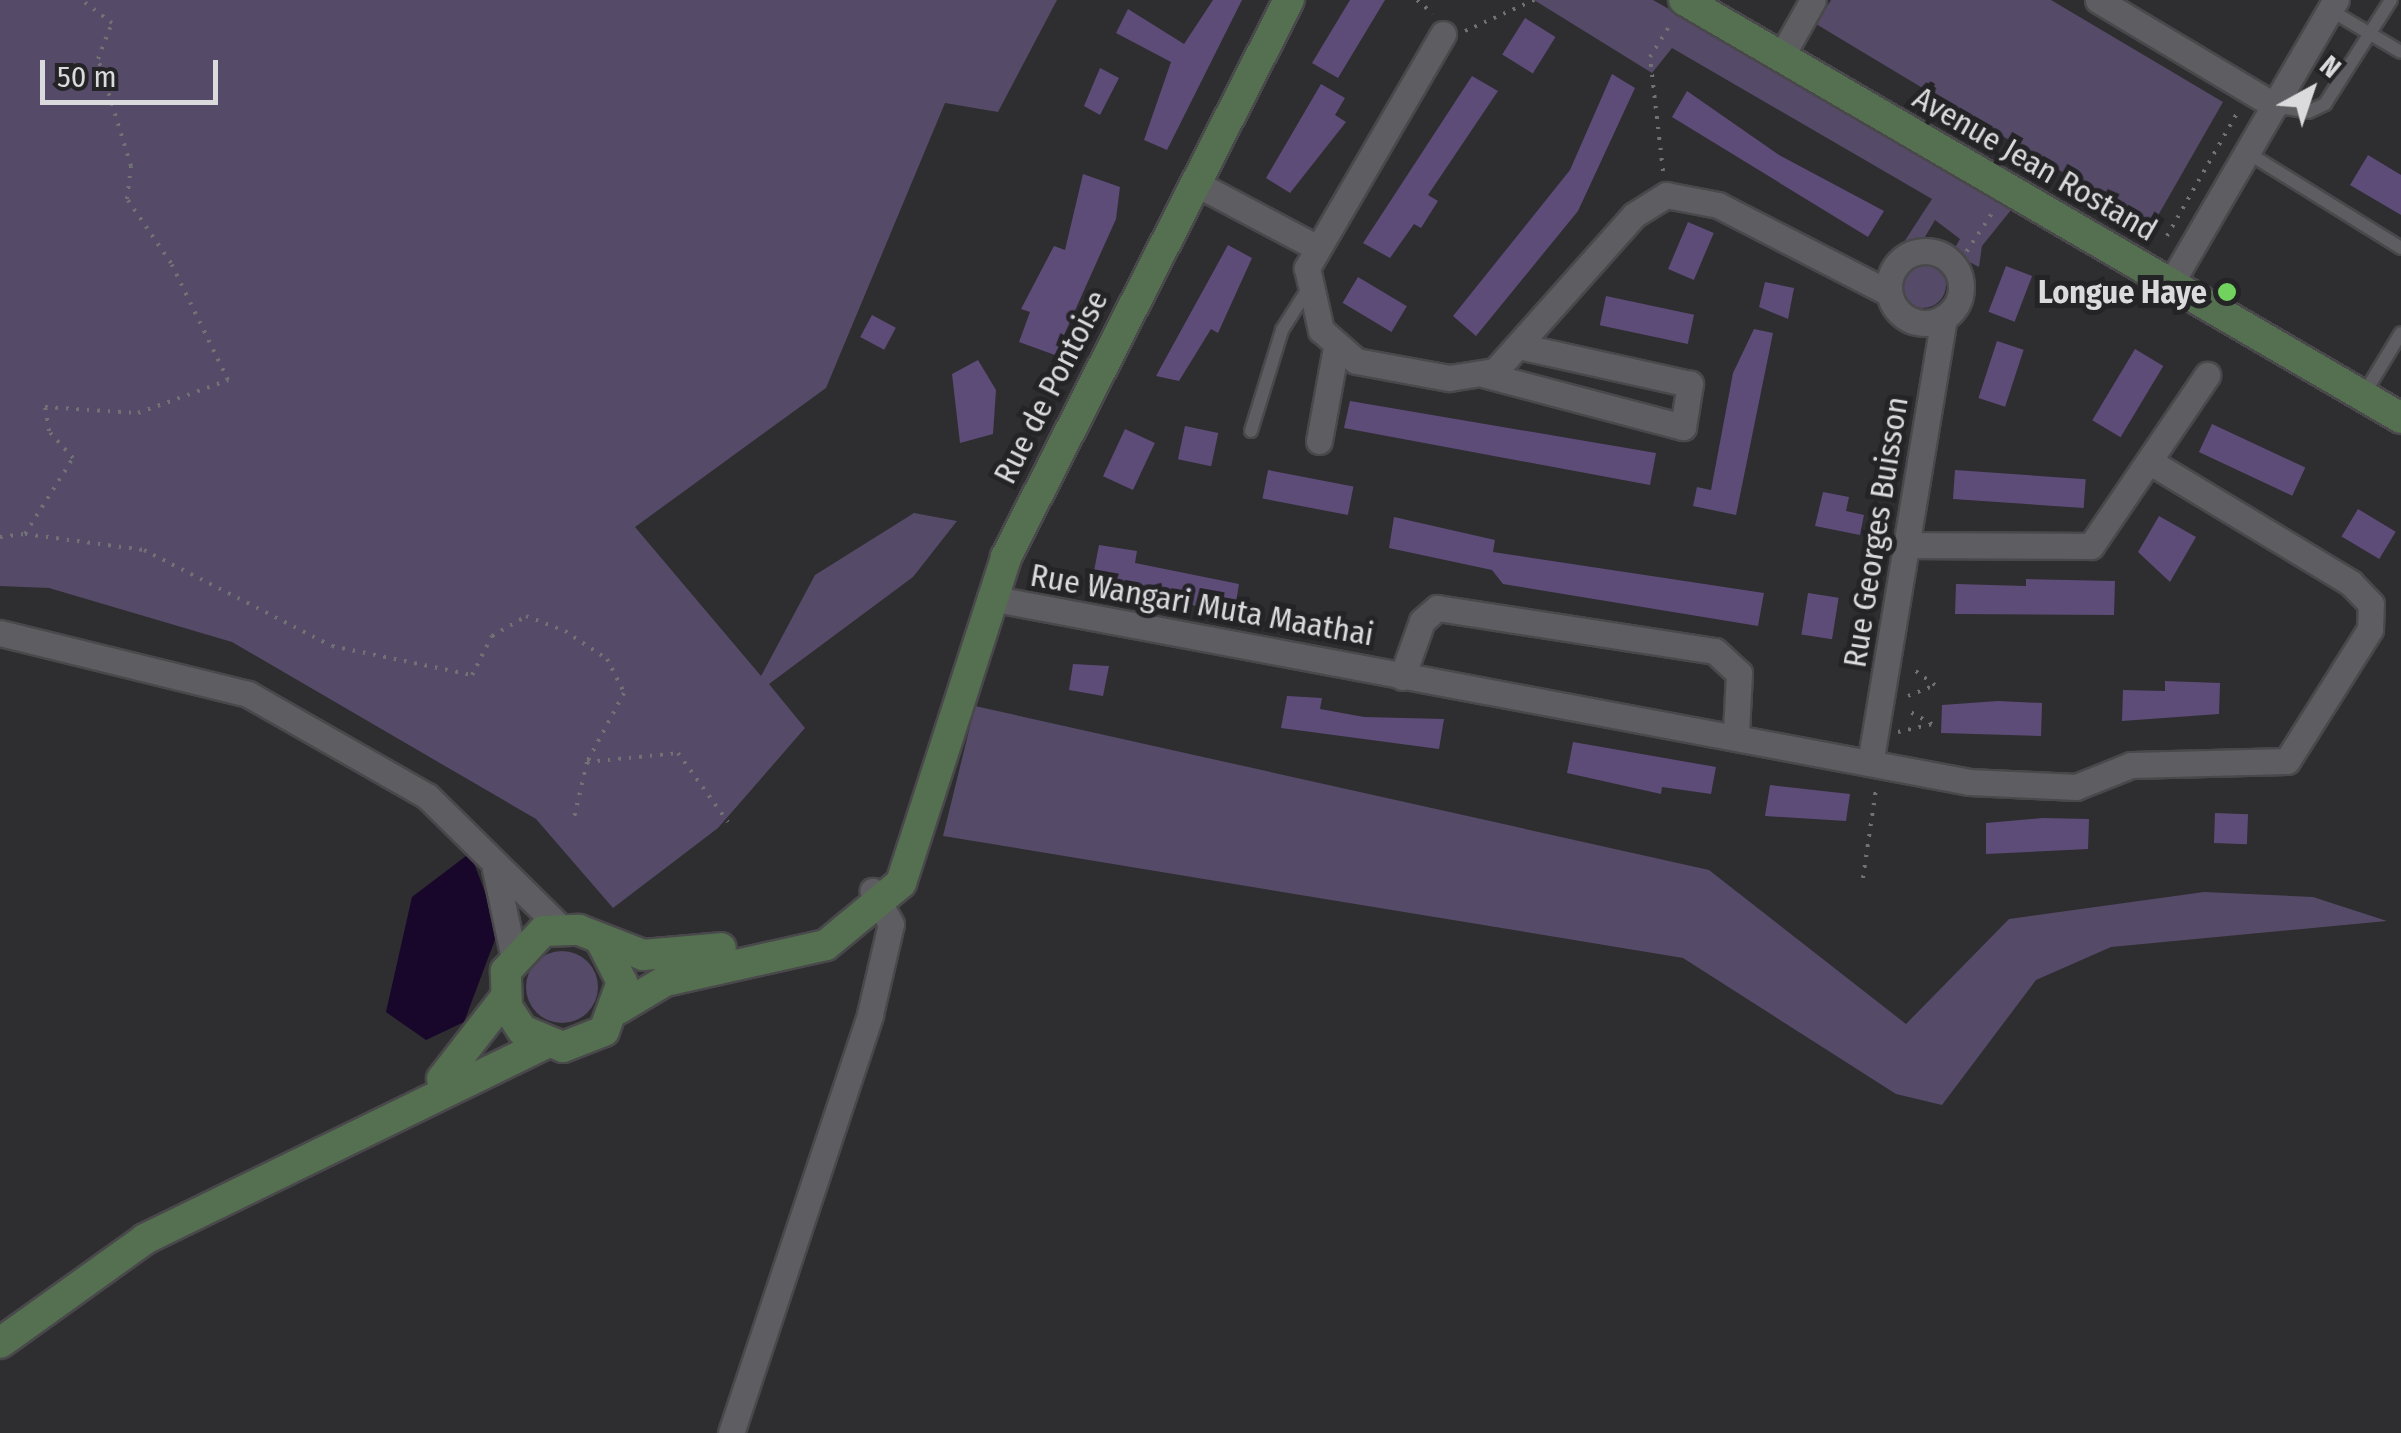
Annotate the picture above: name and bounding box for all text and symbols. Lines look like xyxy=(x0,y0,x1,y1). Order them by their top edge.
scale bar xyxy=(45,40,222,102)
north arrow xyxy=(2261,40,2361,140)
text: N xyxy=(2314,49,2348,85)
text: 50 m xyxy=(57,59,117,95)
street label: Avenue Jean Rostand xyxy=(1906,79,2164,249)
place label: Longue Haye xyxy=(2038,273,2207,311)
marker: Longue Haye xyxy=(2216,281,2238,303)
street label: Rue de Pontoise xyxy=(986,284,1116,490)
street label: Rue Georges Buisson xyxy=(1836,394,1916,670)
street label: Rue Wangari Muta Maathai xyxy=(1027,556,1377,654)

